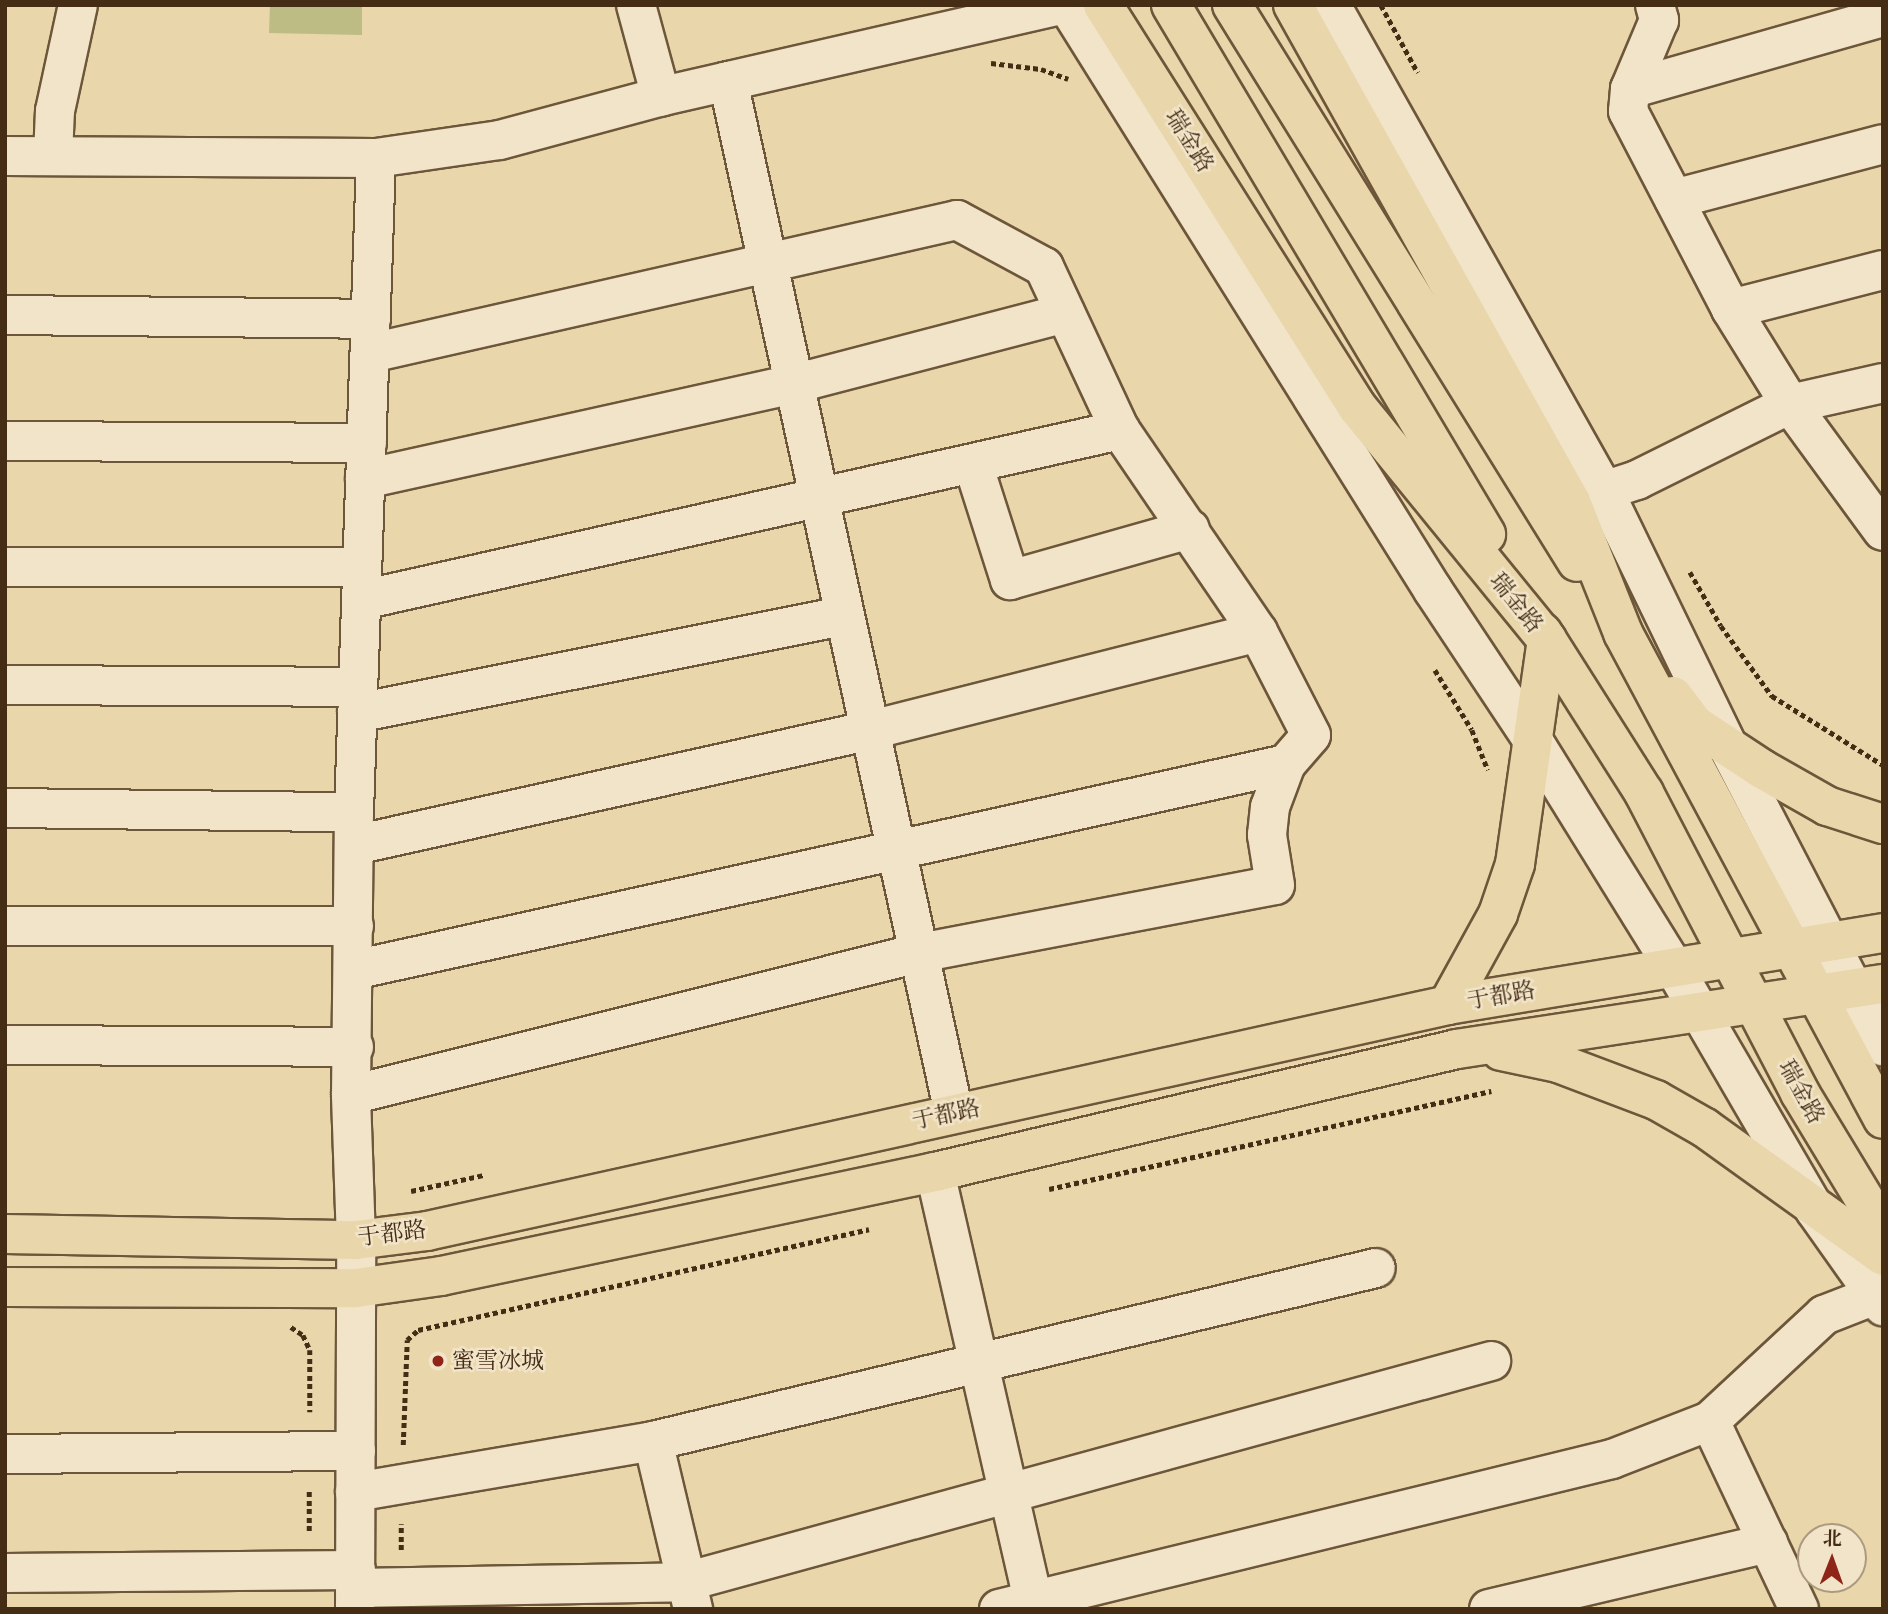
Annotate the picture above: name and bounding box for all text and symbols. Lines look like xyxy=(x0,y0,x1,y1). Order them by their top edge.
street label: 瑞金路 xyxy=(1159,104,1219,178)
street label: 瑞金路 xyxy=(1484,568,1548,638)
street label: 于都路 xyxy=(1465,976,1537,1016)
street label: 瑞金路 xyxy=(1772,1055,1830,1129)
street label: 于都路 xyxy=(909,1094,983,1136)
street label: 于都路 xyxy=(356,1216,428,1252)
place label: 蜜雪冰城 xyxy=(452,1347,544,1375)
marker: 蜜雪冰城 xyxy=(430,1353,446,1369)
north arrow xyxy=(1797,1523,1867,1593)
text: 北 xyxy=(1823,1527,1842,1551)

